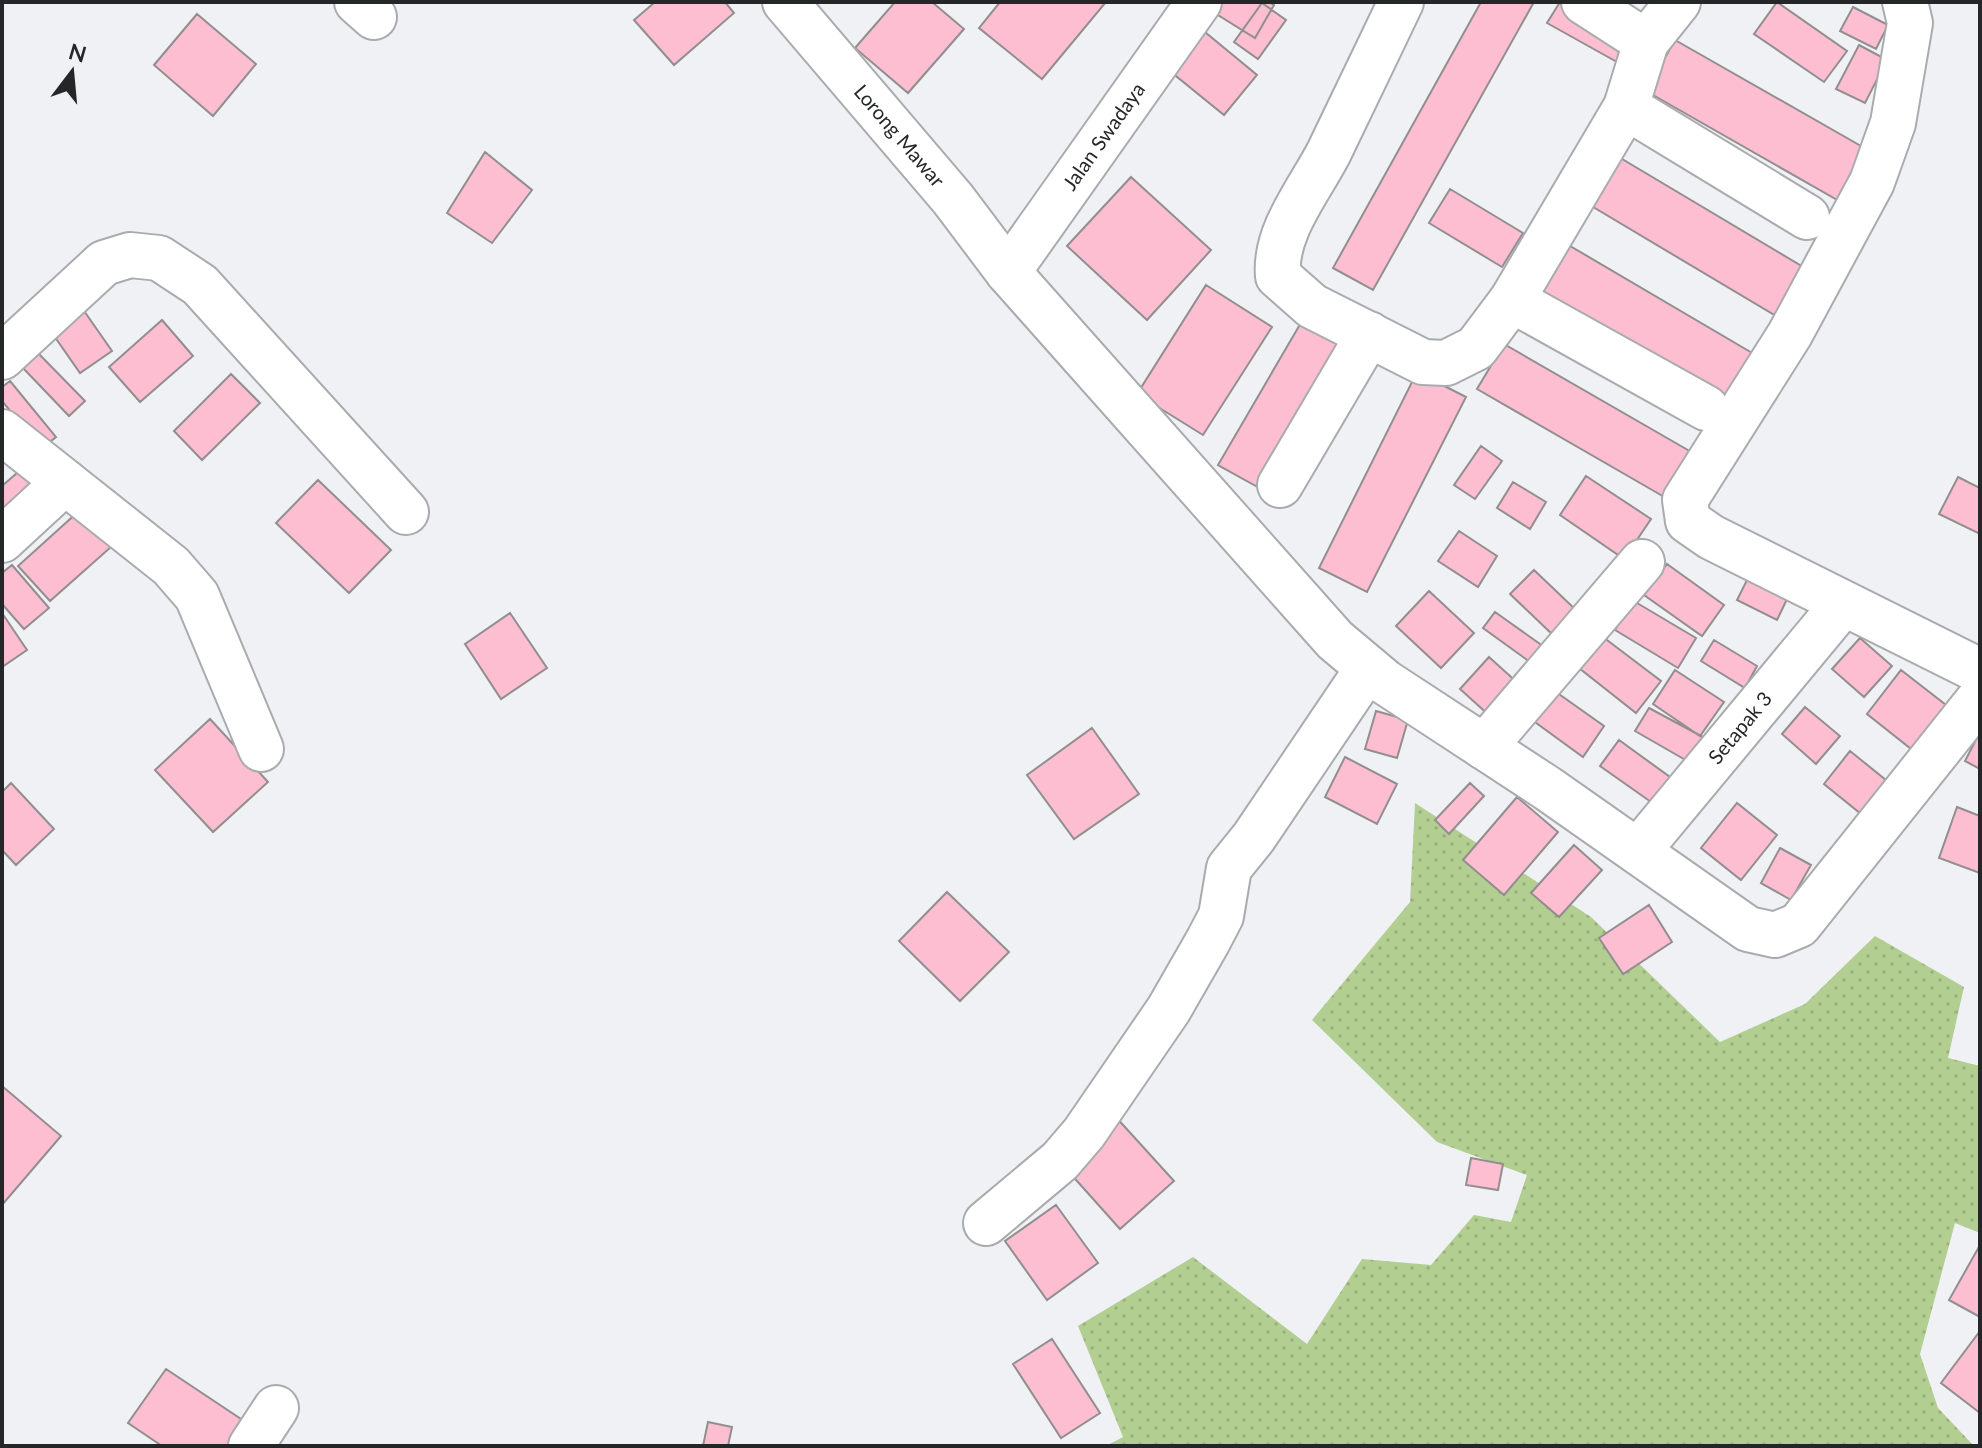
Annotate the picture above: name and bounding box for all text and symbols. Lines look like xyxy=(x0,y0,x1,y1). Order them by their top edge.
north arrow xyxy=(32,32,112,112)
text: N xyxy=(66,37,90,68)
street label: Jalan Swadaya xyxy=(1057,78,1149,194)
street label: Lorong Mawar xyxy=(850,79,951,192)
street label: Setapak 3 xyxy=(1703,686,1776,768)

